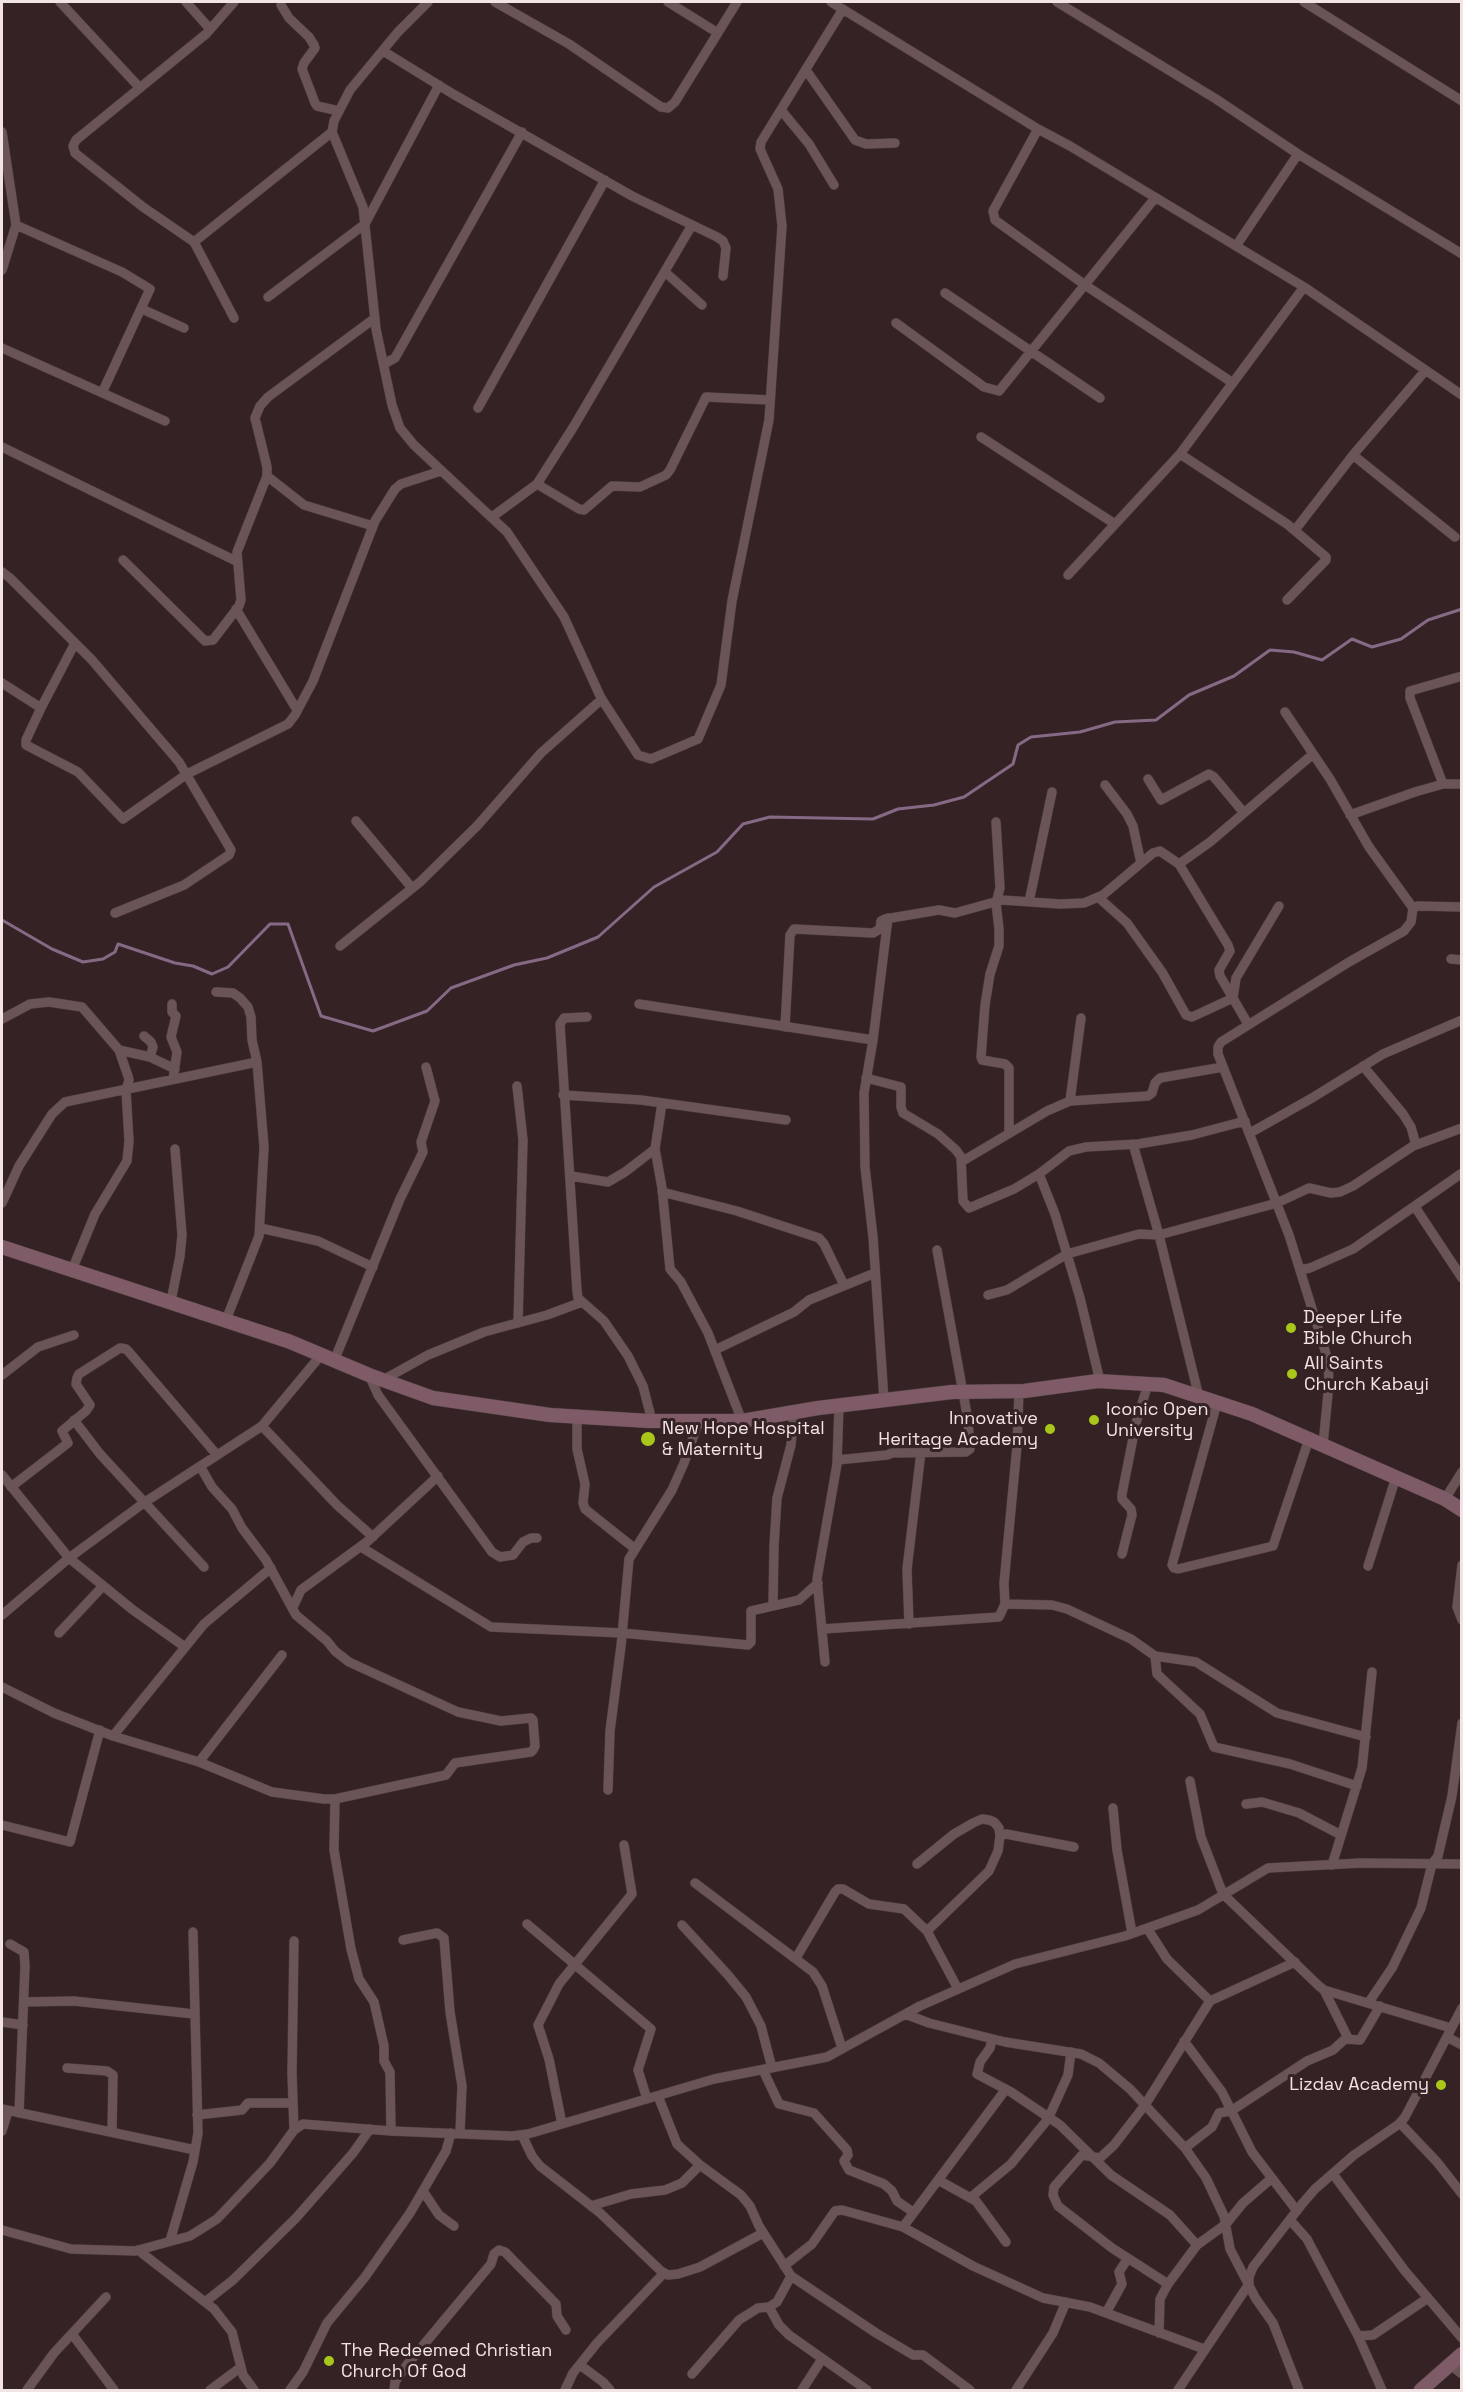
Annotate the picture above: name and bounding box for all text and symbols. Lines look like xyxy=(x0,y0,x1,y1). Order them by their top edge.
place label: Deeper Life Bible Church xyxy=(1303,1307,1412,1350)
marker: Deeper Life Bible Church xyxy=(1284,1321,1298,1335)
place label: All Saints Church Kabayi xyxy=(1304,1353,1429,1396)
marker: All Saints Church Kabayi xyxy=(1285,1367,1299,1381)
place label: Iconic Open University xyxy=(1106,1399,1208,1442)
place label: Innovative Heritage Academy xyxy=(878,1408,1038,1450)
marker: Iconic Open University xyxy=(1087,1413,1101,1427)
place label: New Hope Hospital & Maternity xyxy=(662,1418,825,1460)
marker: Innovative Heritage Academy xyxy=(1043,1422,1057,1436)
marker: New Hope Hospital & Maternity xyxy=(639,1430,657,1448)
place label: Lizdav Academy xyxy=(1289,2074,1429,2096)
marker: Lizdav Academy xyxy=(1434,2078,1448,2092)
place label: The Redeemed Christian Church Of God xyxy=(341,2340,552,2382)
marker: The Redeemed Christian Church Of God xyxy=(322,2354,336,2368)

